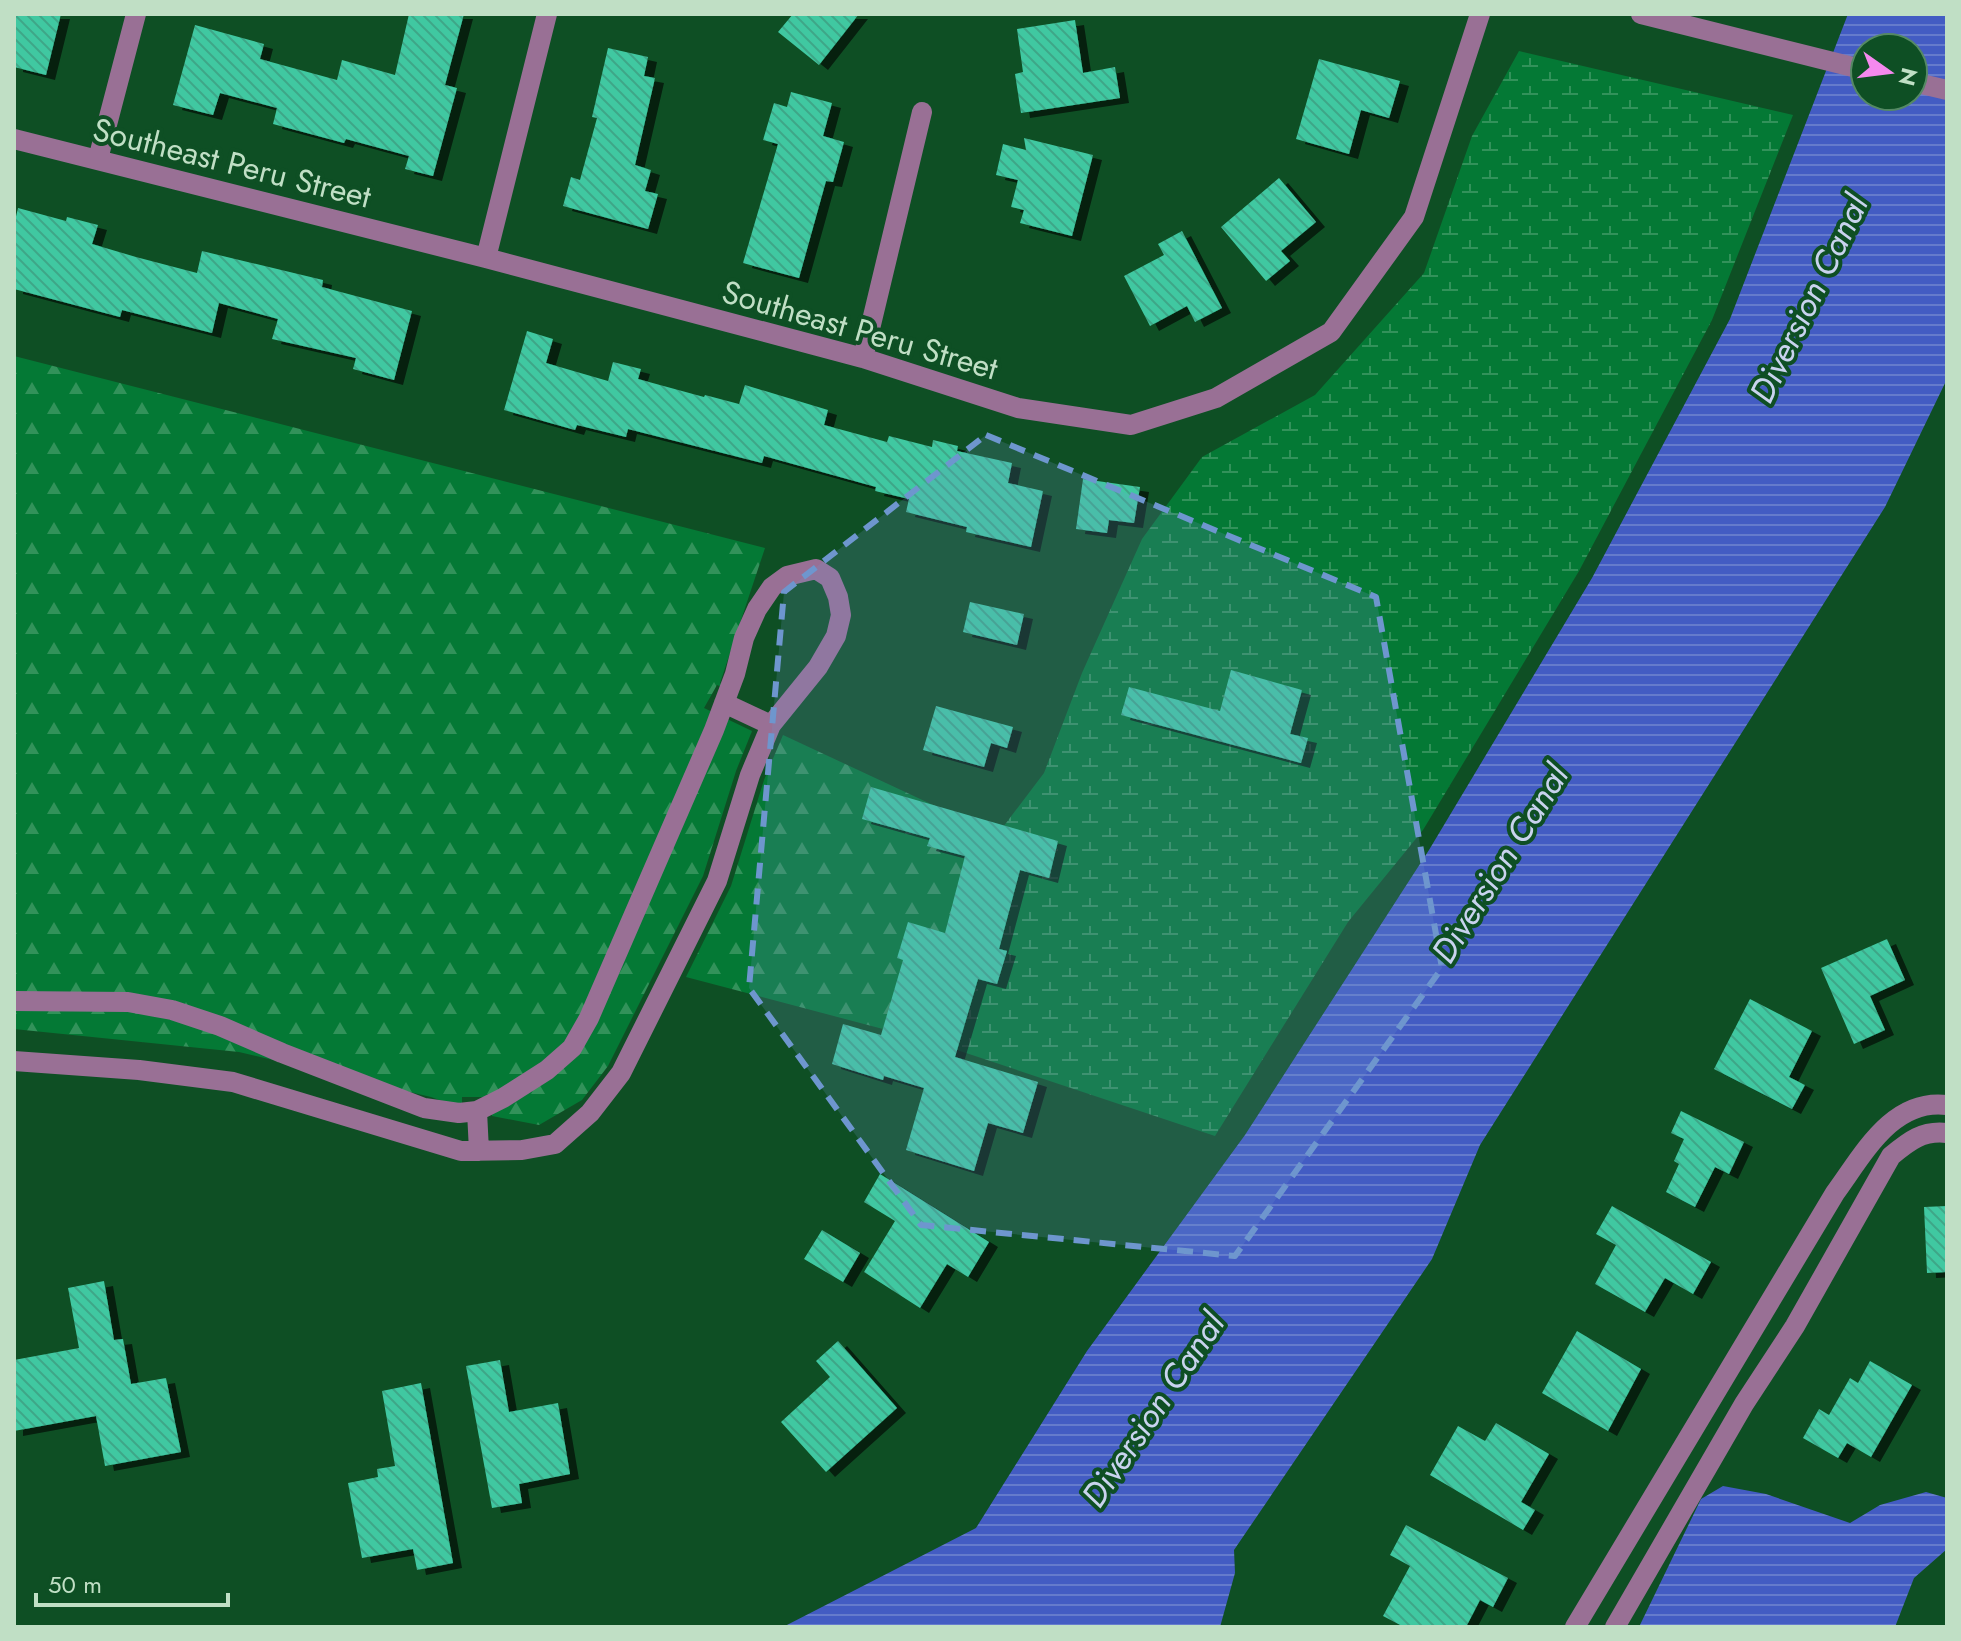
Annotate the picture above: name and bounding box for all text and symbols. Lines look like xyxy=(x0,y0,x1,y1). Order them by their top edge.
north arrow xyxy=(1849,32,1929,112)
text: N xyxy=(1891,64,1926,89)
street label: Southeast Peru Street xyxy=(88,106,376,220)
water label: Diversion Canal xyxy=(1737,185,1881,411)
street label: Southeast Peru Street xyxy=(717,269,1004,391)
water label: Diversion Canal xyxy=(1419,754,1581,973)
water label: Diversion Canal xyxy=(1070,1302,1237,1517)
scale bar xyxy=(36,1557,228,1607)
text: 50 m xyxy=(48,1567,102,1602)

